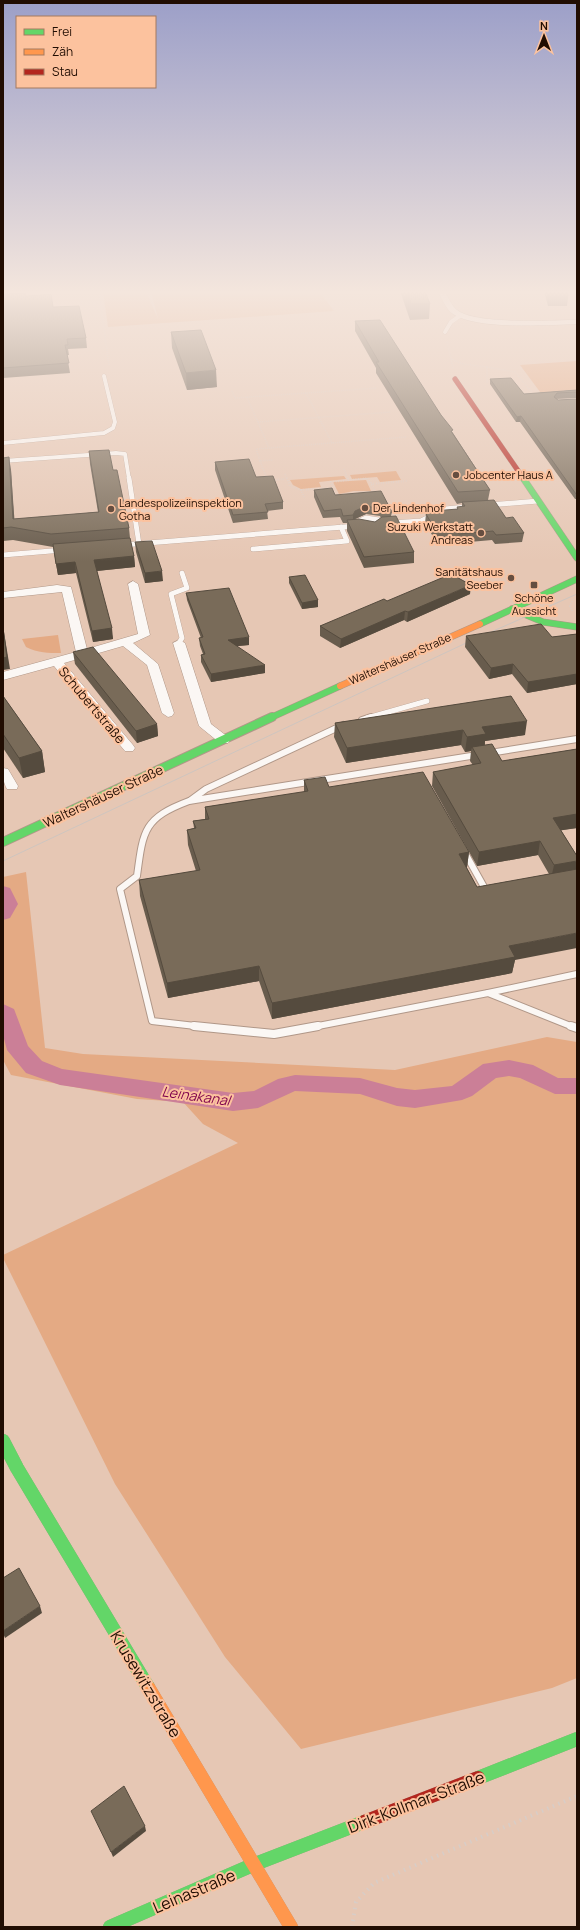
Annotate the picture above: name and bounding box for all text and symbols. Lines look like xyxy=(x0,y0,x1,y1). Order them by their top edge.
legend xyxy=(16,16,156,88)
north arrow xyxy=(524,16,564,56)
text: N xyxy=(540,18,548,33)
text: Frei xyxy=(52,23,72,40)
text: Zäh xyxy=(52,43,73,60)
text: Stau xyxy=(52,63,78,80)
place label: Jobcenter Haus A xyxy=(464,467,553,482)
marker: Jobcenter Haus A xyxy=(451,470,461,480)
place label: Landespolizeiinspektion Gotha xyxy=(119,495,242,523)
place label: Der Lindenhof xyxy=(373,500,444,515)
marker: Der Lindenhof xyxy=(360,503,370,513)
marker: Landespolizeiinspektion Gotha xyxy=(106,504,116,514)
place label: Suzuki Werkstatt Andreas xyxy=(387,519,473,547)
marker: Suzuki Werkstatt Andreas xyxy=(476,528,486,538)
place label: Sanitätshaus Seeber xyxy=(435,564,503,592)
marker: Sanitätshaus Seeber xyxy=(506,573,516,583)
marker: Schöne Aussicht xyxy=(529,580,539,590)
place label: Schöne Aussicht xyxy=(512,590,556,618)
street label: Waltershäuser Straße xyxy=(346,629,454,688)
street label: Schubertstraße xyxy=(55,663,130,747)
street label: Waltershäuser Straße xyxy=(40,760,166,832)
water label: Leinakanal xyxy=(161,1081,233,1110)
street label: Krusewitzstraße xyxy=(105,1626,187,1742)
street label: Dirk-Kollmar-Straße xyxy=(345,1766,487,1838)
street label: Leinastraße xyxy=(149,1864,239,1918)

